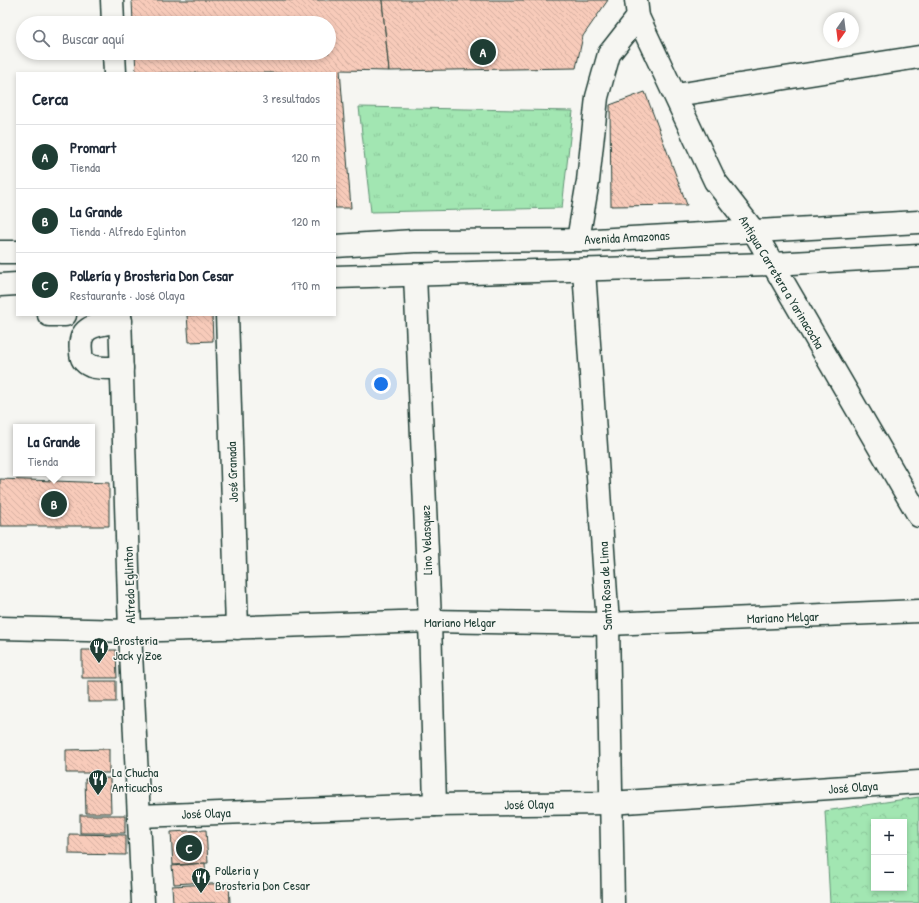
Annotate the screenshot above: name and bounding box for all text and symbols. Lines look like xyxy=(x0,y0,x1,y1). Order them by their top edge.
north arrow xyxy=(823,12,859,48)
search box xyxy=(16,16,336,60)
icon: search xyxy=(30,27,52,49)
text: Buscar aquí xyxy=(62,28,125,49)
pin: A xyxy=(470,37,496,67)
text: Cerca xyxy=(32,87,68,110)
text: 3 resultados xyxy=(262,89,320,107)
text: Promart xyxy=(70,137,116,158)
text: A xyxy=(42,148,48,166)
text: 120 m xyxy=(292,148,320,166)
text: Tienda xyxy=(70,158,100,176)
text: La Grande xyxy=(70,201,122,222)
text: B xyxy=(42,212,48,230)
text: 120 m xyxy=(292,212,320,230)
street label: Antigua Carretera a Yarinacocha xyxy=(735,212,829,352)
text: Tienda · Alfredo Eglinton xyxy=(70,222,186,240)
street label: Avenida Amazonas xyxy=(584,226,670,248)
text: Pollería y Brosteria Don Cesar xyxy=(70,265,234,286)
text: C xyxy=(41,276,49,294)
text: 170 m xyxy=(291,276,320,294)
text: Restaurante · José Olaya xyxy=(70,286,185,304)
your location xyxy=(371,374,391,394)
popup xyxy=(13,424,95,476)
text: La Grande xyxy=(28,431,80,452)
street label: José Granada xyxy=(222,441,242,503)
text: Tienda xyxy=(28,452,58,470)
pin: B xyxy=(41,489,67,519)
street label: Lino Velasquez xyxy=(416,504,436,575)
street label: Santa Rosa de Lima xyxy=(594,541,616,631)
street label: Alfredo Eglinton xyxy=(119,546,139,624)
street label: Mariano Melgar xyxy=(747,607,819,627)
street label: Mariano Melgar xyxy=(424,613,496,631)
place label: Brosteria Jack y Zoe xyxy=(113,631,162,664)
restaurant icon: Brosteria Jack y Zoe xyxy=(88,636,110,664)
place label: La Chucha Anticuchos xyxy=(112,763,163,796)
restaurant icon: La Chucha Anticuchos xyxy=(87,768,109,796)
street label: José Olaya xyxy=(828,776,878,798)
street label: José Olaya xyxy=(504,795,554,813)
street label: José Olaya xyxy=(181,803,231,823)
map controls xyxy=(871,819,907,891)
button: + xyxy=(871,819,907,855)
pin: C xyxy=(176,833,202,863)
button: − xyxy=(871,855,907,891)
place label: Polleria y Brosteria Don Cesar xyxy=(215,861,310,894)
restaurant icon: Polleria y Brosteria Don Cesar xyxy=(190,866,212,894)

